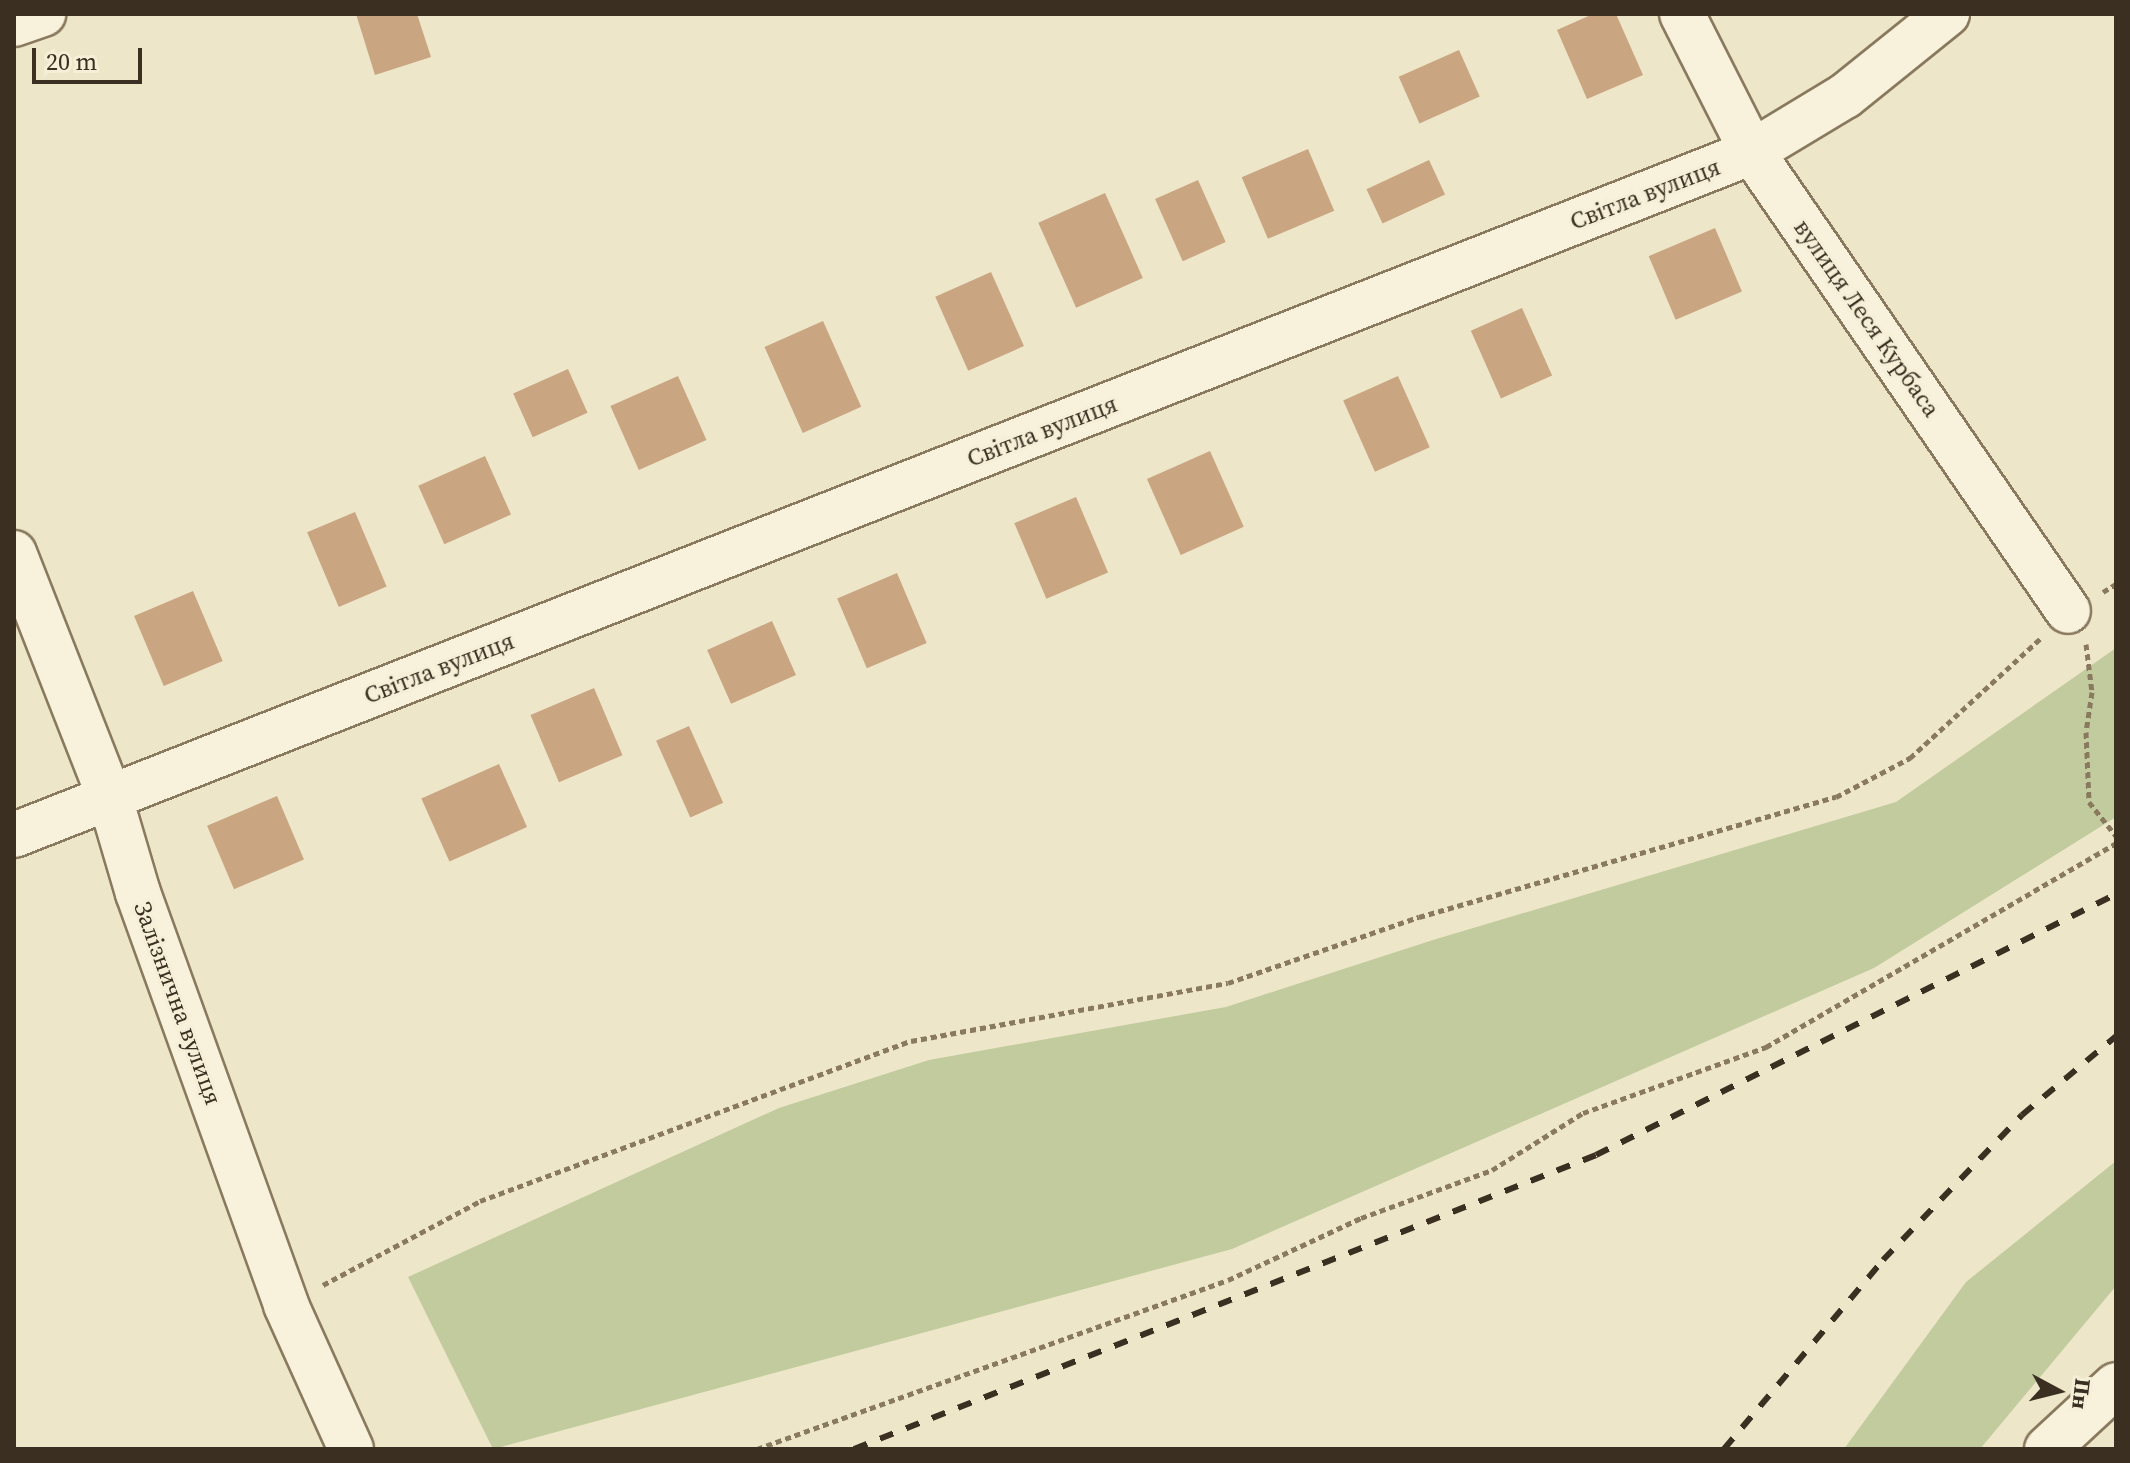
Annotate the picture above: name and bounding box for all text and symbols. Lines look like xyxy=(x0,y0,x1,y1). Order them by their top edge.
scale bar xyxy=(36,32,146,82)
text: 20 m xyxy=(46,45,97,78)
street label: Світла вулиця xyxy=(1566,152,1724,236)
street label: вулиця Леся Курбаса xyxy=(1788,214,1946,422)
street label: Світла вулиця xyxy=(963,389,1121,473)
street label: Світла вулиця xyxy=(360,626,518,710)
street label: Залізнична вулиця xyxy=(128,897,228,1109)
north arrow xyxy=(2018,1351,2098,1431)
text: Пн xyxy=(2065,1377,2099,1411)

